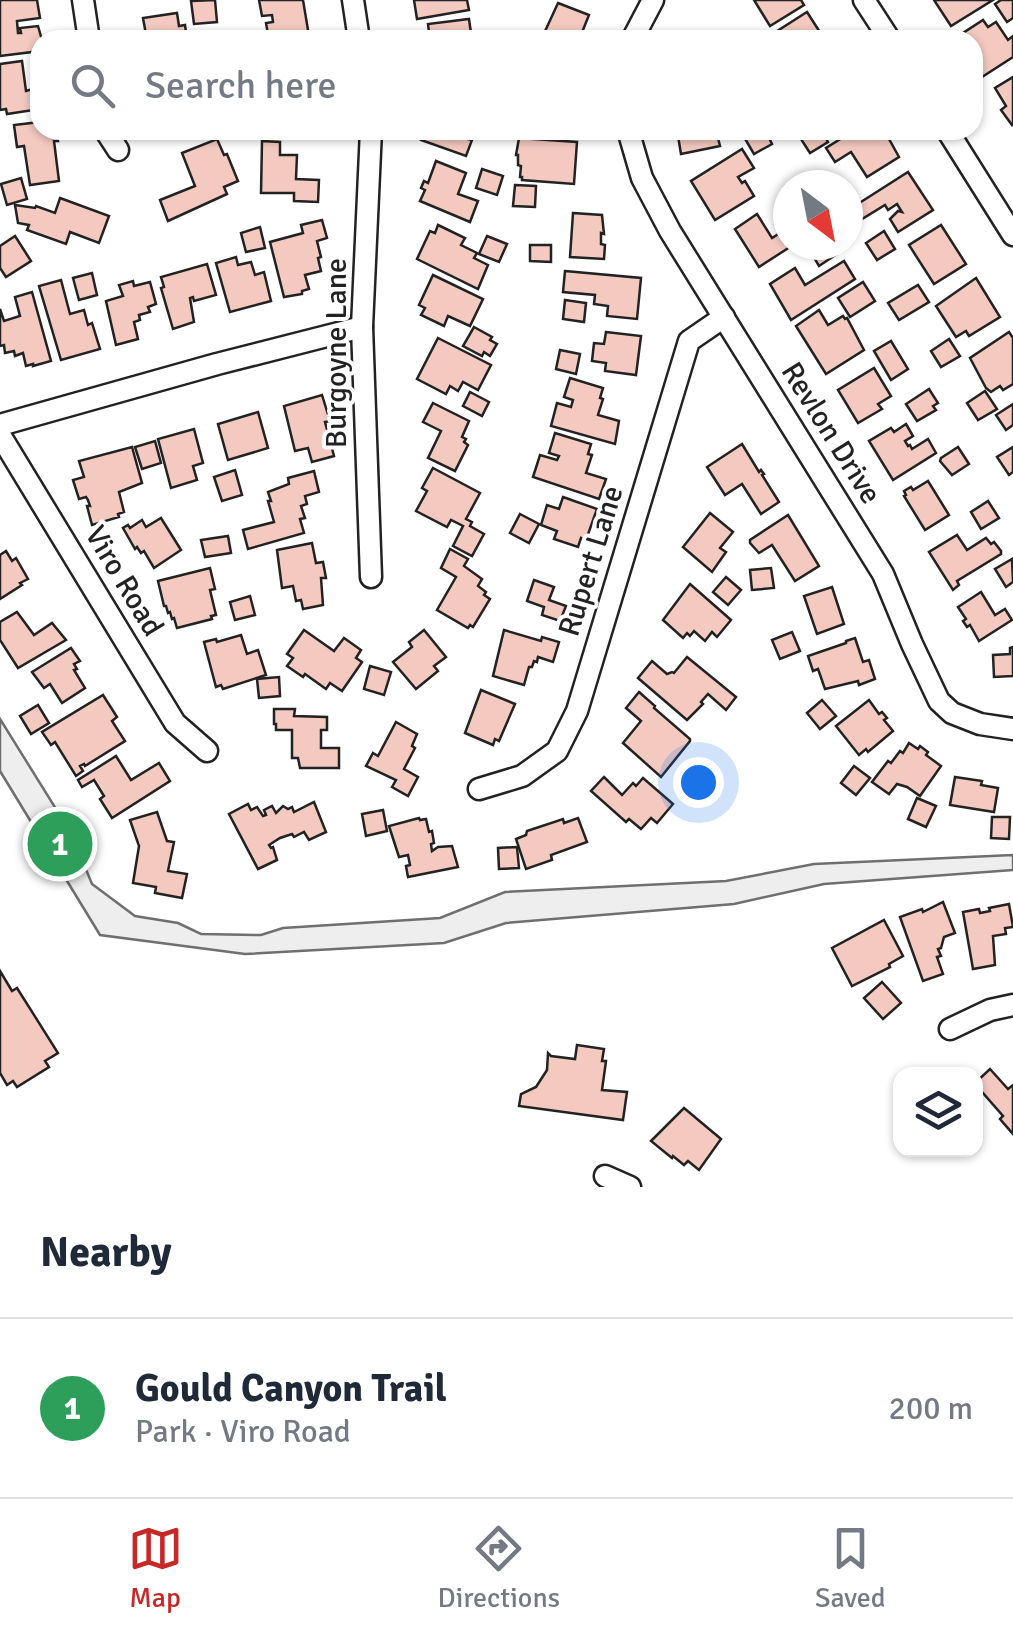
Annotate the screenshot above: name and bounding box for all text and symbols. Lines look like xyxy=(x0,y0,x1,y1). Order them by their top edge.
search box xyxy=(30,30,983,140)
icon: search xyxy=(65,58,120,113)
text: Search here xyxy=(145,62,337,109)
north arrow xyxy=(773,170,863,260)
street label: Burgoyne Lane xyxy=(318,258,355,448)
street label: Revlon Drive xyxy=(773,355,889,511)
street label: Rupert Lane xyxy=(551,481,631,641)
street label: Viro Road xyxy=(77,519,171,643)
your location xyxy=(673,757,724,808)
pin: 1 xyxy=(28,806,92,882)
map controls xyxy=(893,1067,983,1157)
button: layers xyxy=(893,1067,983,1157)
text: Nearby xyxy=(40,1227,172,1278)
text: Gould Canyon Trail xyxy=(135,1365,447,1412)
text: 1 xyxy=(64,1389,81,1428)
text: 200 m xyxy=(889,1389,973,1428)
text: Park · Viro Road xyxy=(135,1412,351,1451)
tab: Map xyxy=(128,1521,183,1615)
tab: Directions xyxy=(438,1521,560,1615)
tab: Saved xyxy=(815,1521,885,1615)

